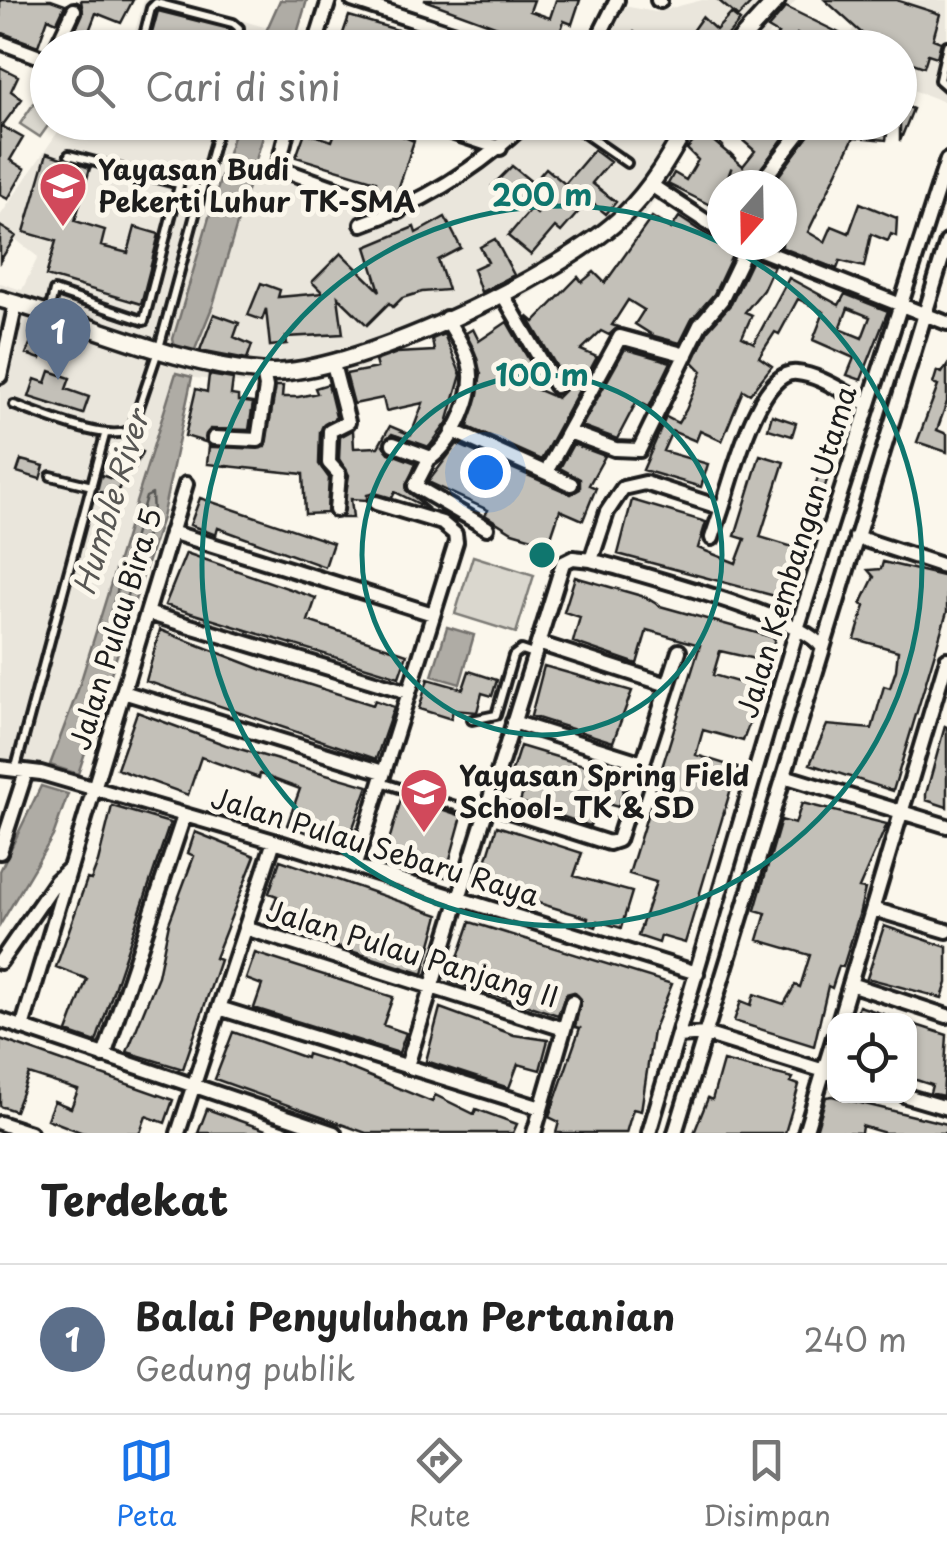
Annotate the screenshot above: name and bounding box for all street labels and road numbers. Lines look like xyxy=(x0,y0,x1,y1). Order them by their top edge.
street label: Jalan Kembangan Utama xyxy=(725,380,867,723)
street label: Jalan Pulau Bira 5 xyxy=(57,502,172,755)
street label: Jalan Pulau Sebaru Raya xyxy=(206,775,545,916)
street label: Jalan Pulau Panjang II xyxy=(261,888,564,1018)

